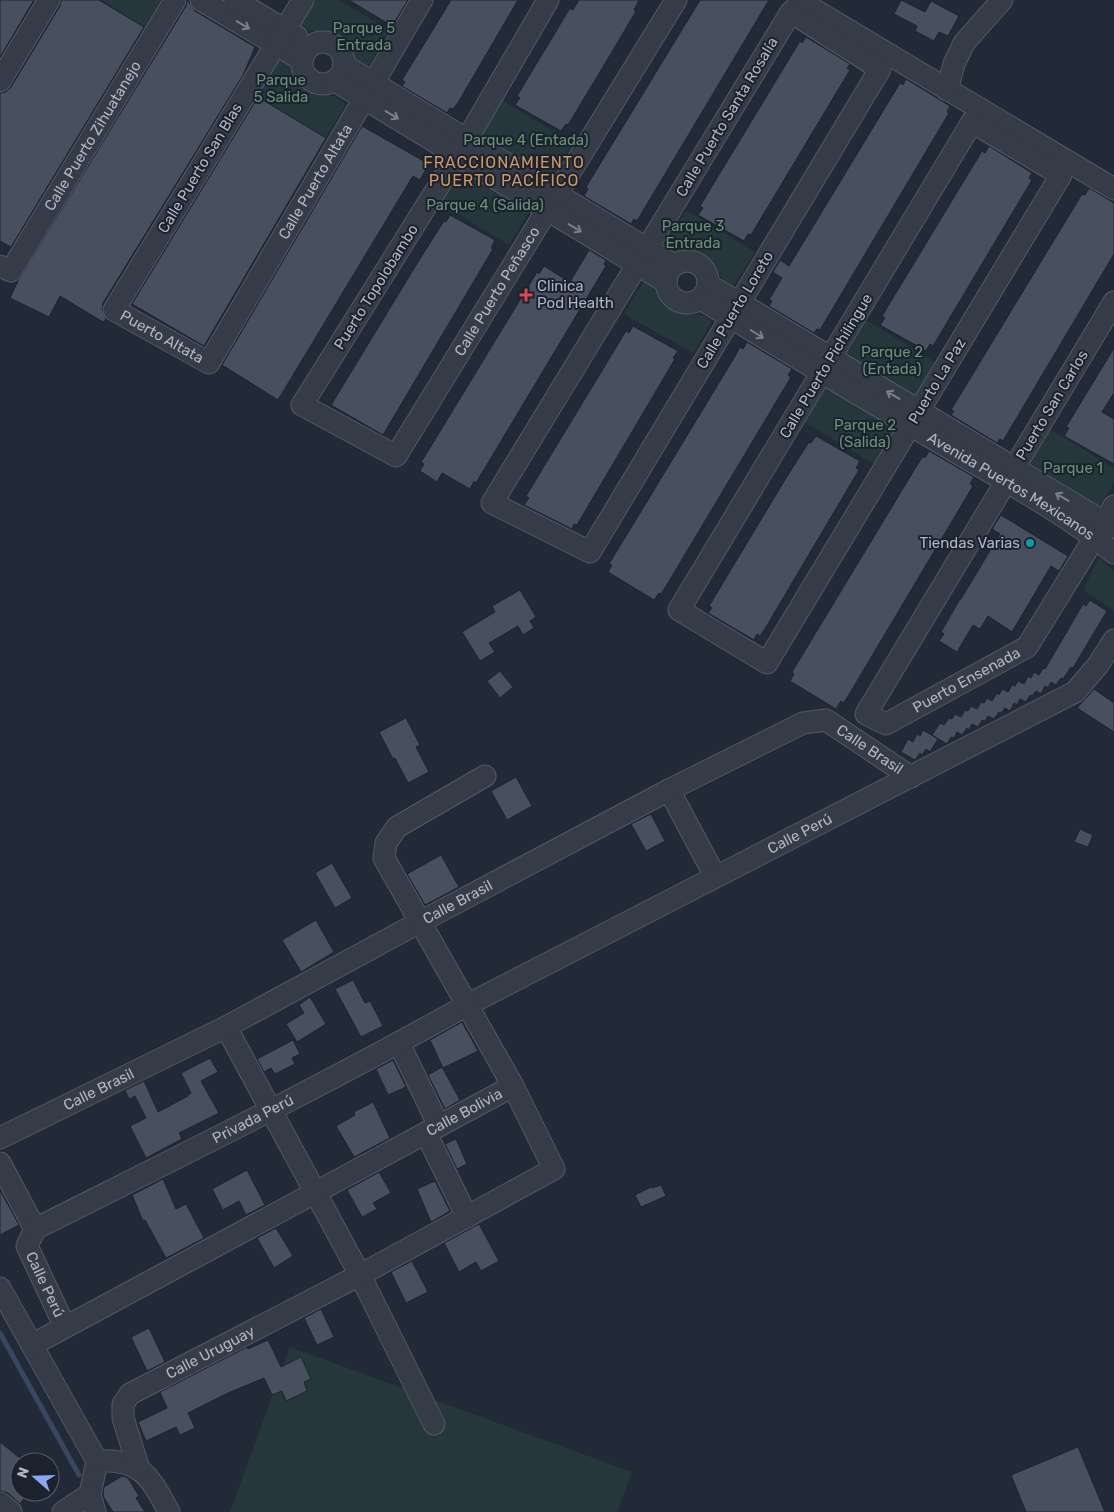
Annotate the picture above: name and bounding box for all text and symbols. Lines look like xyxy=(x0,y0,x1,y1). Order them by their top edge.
park label: Parque 5 Entrada xyxy=(333,19,395,54)
one-way arrow xyxy=(235,21,249,31)
street label: Calle Puerto Santa Rosalía xyxy=(672,34,782,200)
street label: Calle Puerto Zihuatanejo xyxy=(41,58,145,214)
park label: Parque 5 Salida xyxy=(254,71,308,106)
street label: Calle Puerto San Blas xyxy=(154,99,246,236)
one-way arrow xyxy=(385,111,399,121)
street label: Calle Puerto Altata xyxy=(275,121,356,242)
park label: Parque 4 (Entada) xyxy=(463,131,589,149)
district label: FRACCIONAMIENTO PUERTO PACÍFICO xyxy=(423,153,585,190)
park label: Parque 4 (Salida) xyxy=(426,196,544,214)
park label: Parque 3 Entrada xyxy=(662,217,724,252)
street label: Puerto Topolobambo xyxy=(330,221,422,353)
street label: Calle Puerto Peñasco xyxy=(451,223,544,359)
one-way arrow xyxy=(568,224,582,234)
street label: Calle Puerto Loreto xyxy=(693,248,777,372)
place label: Clinica Pod Health xyxy=(537,277,614,312)
marker: Clinica Pod Health xyxy=(519,288,533,302)
street label: Calle Puerto Pichilingue xyxy=(776,290,876,442)
street label: Puerto Altata xyxy=(117,306,207,367)
one-way arrow xyxy=(750,329,764,339)
street label: Puerto La Paz xyxy=(904,335,970,427)
park label: Parque 2 (Entada) xyxy=(861,343,923,378)
street label: Puerto San Carlos xyxy=(1012,346,1092,463)
one-way arrow xyxy=(887,390,901,400)
park label: Parque 2 (Salida) xyxy=(834,416,896,451)
street label: Avenida Puertos Mexicanos xyxy=(924,428,1098,544)
park label: Parque 1 xyxy=(1043,459,1103,477)
one-way arrow xyxy=(1056,492,1070,502)
place label: Tiendas Varias xyxy=(920,534,1020,552)
marker: Tiendas Varias xyxy=(1024,537,1036,549)
street label: Puerto Ensenada xyxy=(910,643,1023,717)
street label: Calle Brasil xyxy=(833,721,907,778)
street label: Calle Perú xyxy=(764,810,835,858)
street label: Calle Brasil xyxy=(420,876,496,928)
street label: Calle Brasil xyxy=(60,1065,137,1114)
street label: Calle Bolivia xyxy=(423,1084,506,1140)
street label: Privada Perú xyxy=(209,1091,297,1147)
street label: Calle Perú xyxy=(22,1249,68,1320)
street label: Calle Uruguay xyxy=(163,1322,258,1383)
north arrow xyxy=(10,1452,60,1502)
text: N xyxy=(14,1465,33,1480)

